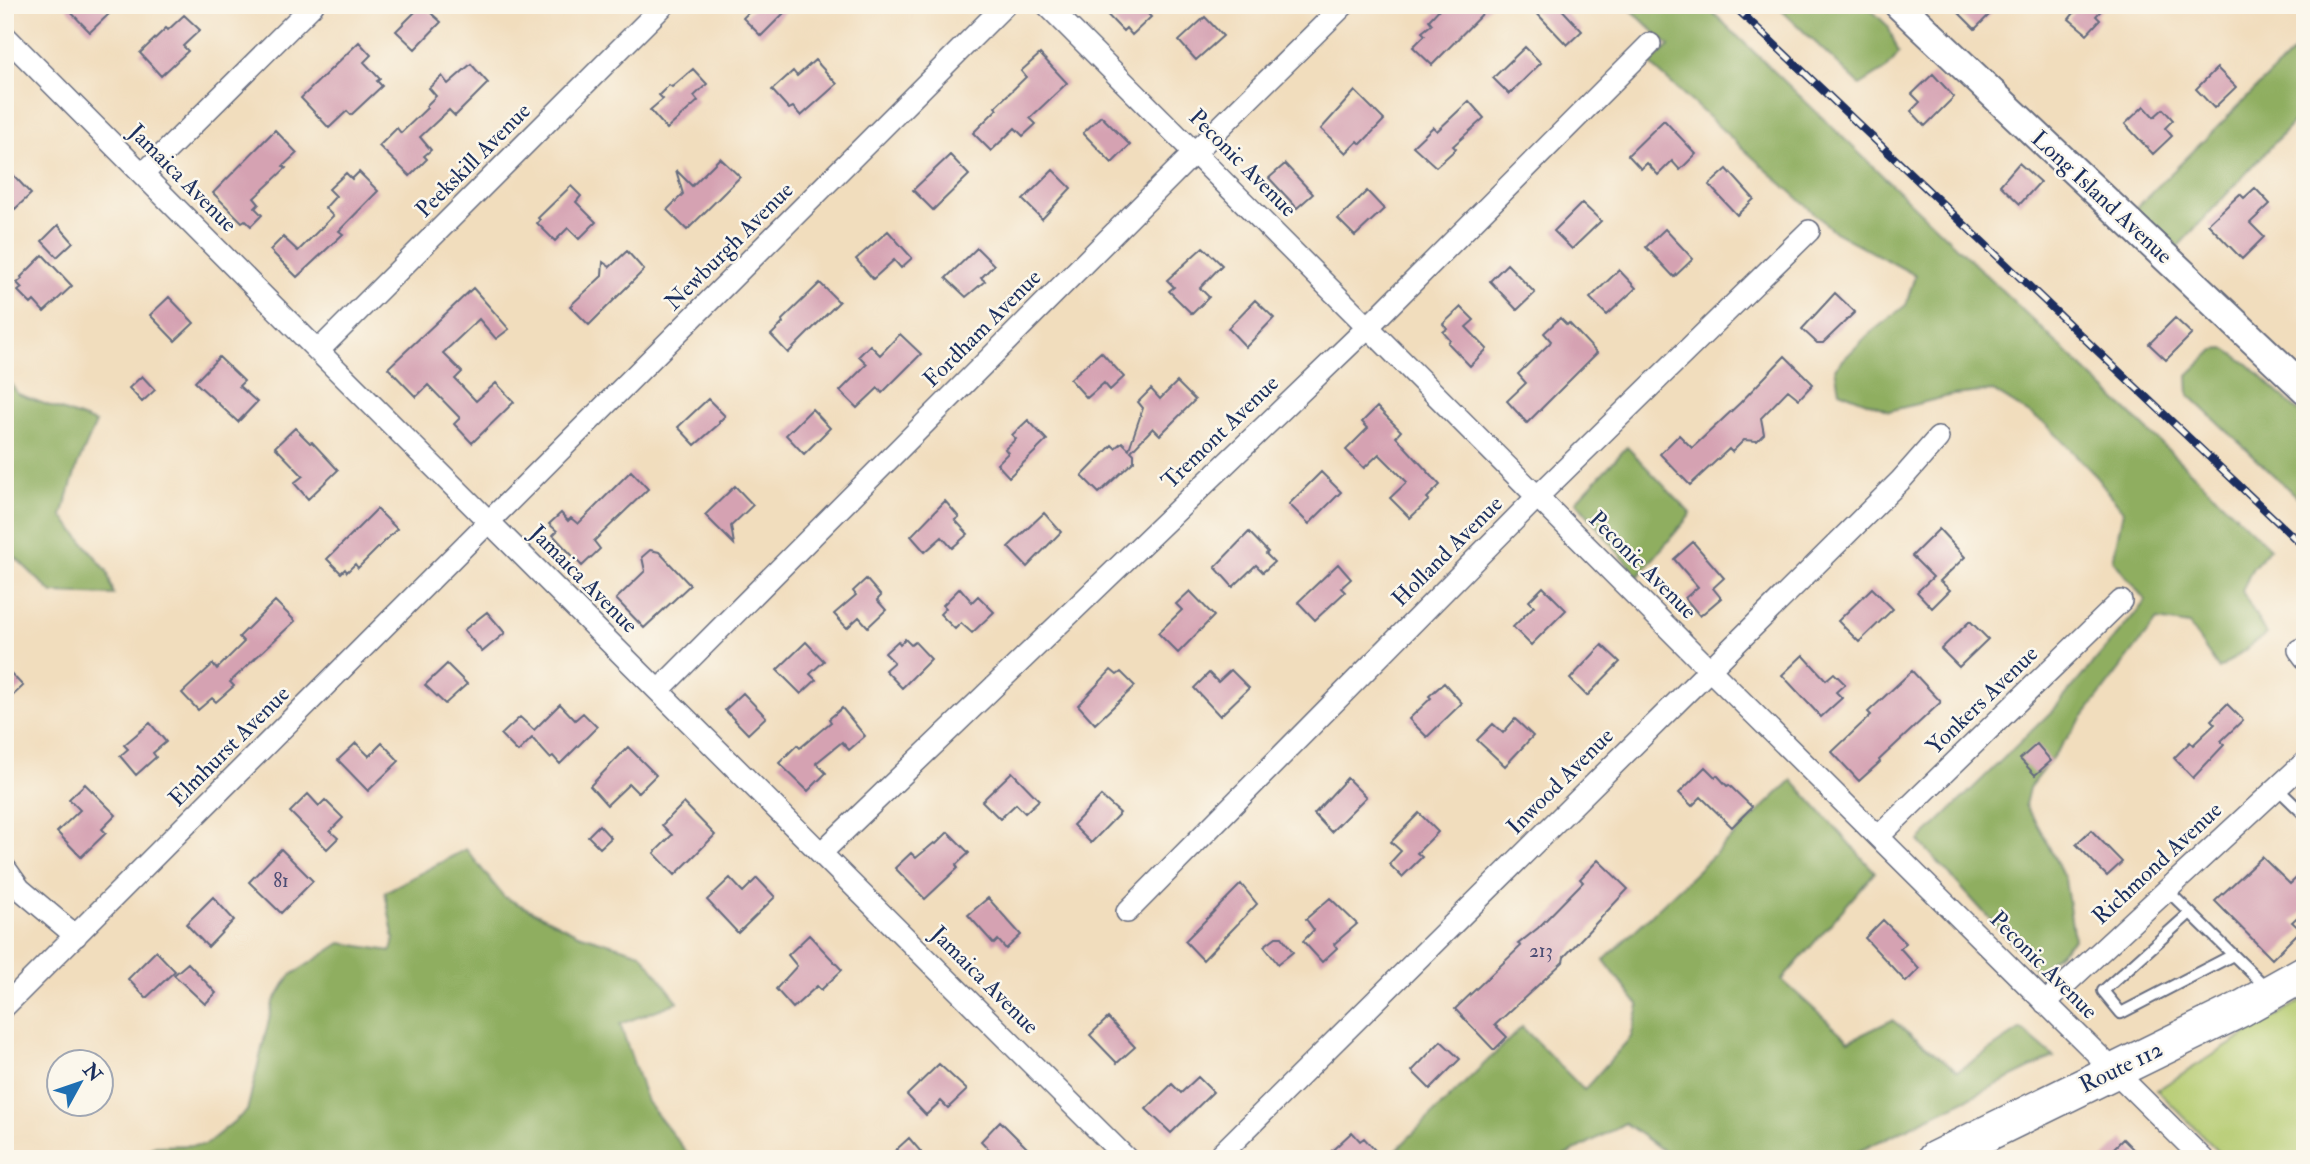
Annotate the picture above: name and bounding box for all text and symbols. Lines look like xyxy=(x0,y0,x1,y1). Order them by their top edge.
street label: Peekskill Avenue xyxy=(409,96,537,224)
street label: Peconic Avenue xyxy=(1183,103,1303,223)
street label: Jamaica Avenue xyxy=(122,117,244,239)
street label: Long Island Avenue xyxy=(2025,124,2179,270)
street label: Newburgh Avenue xyxy=(659,175,800,316)
street label: Fordham Avenue xyxy=(917,263,1047,393)
street label: Tremont Avenue xyxy=(1155,368,1285,495)
street label: Holland Avenue xyxy=(1385,489,1509,613)
street label: Peconic Avenue xyxy=(1583,505,1703,625)
street label: Jamaica Avenue xyxy=(523,518,645,640)
street label: Yonkers Avenue xyxy=(1920,639,2044,761)
street label: Elmhurst Avenue xyxy=(162,679,296,813)
street label: Inwood Avenue xyxy=(1500,721,1620,841)
street label: Richmond Avenue xyxy=(2086,795,2228,931)
house number: 81 xyxy=(273,869,289,893)
street label: Peconic Avenue xyxy=(1984,905,2104,1025)
street label: Jamaica Avenue xyxy=(924,919,1046,1041)
house number: 213 xyxy=(1529,939,1553,963)
street label: Route 112 xyxy=(2075,1034,2167,1100)
north arrow xyxy=(46,1048,116,1118)
text: N xyxy=(77,1058,108,1088)

